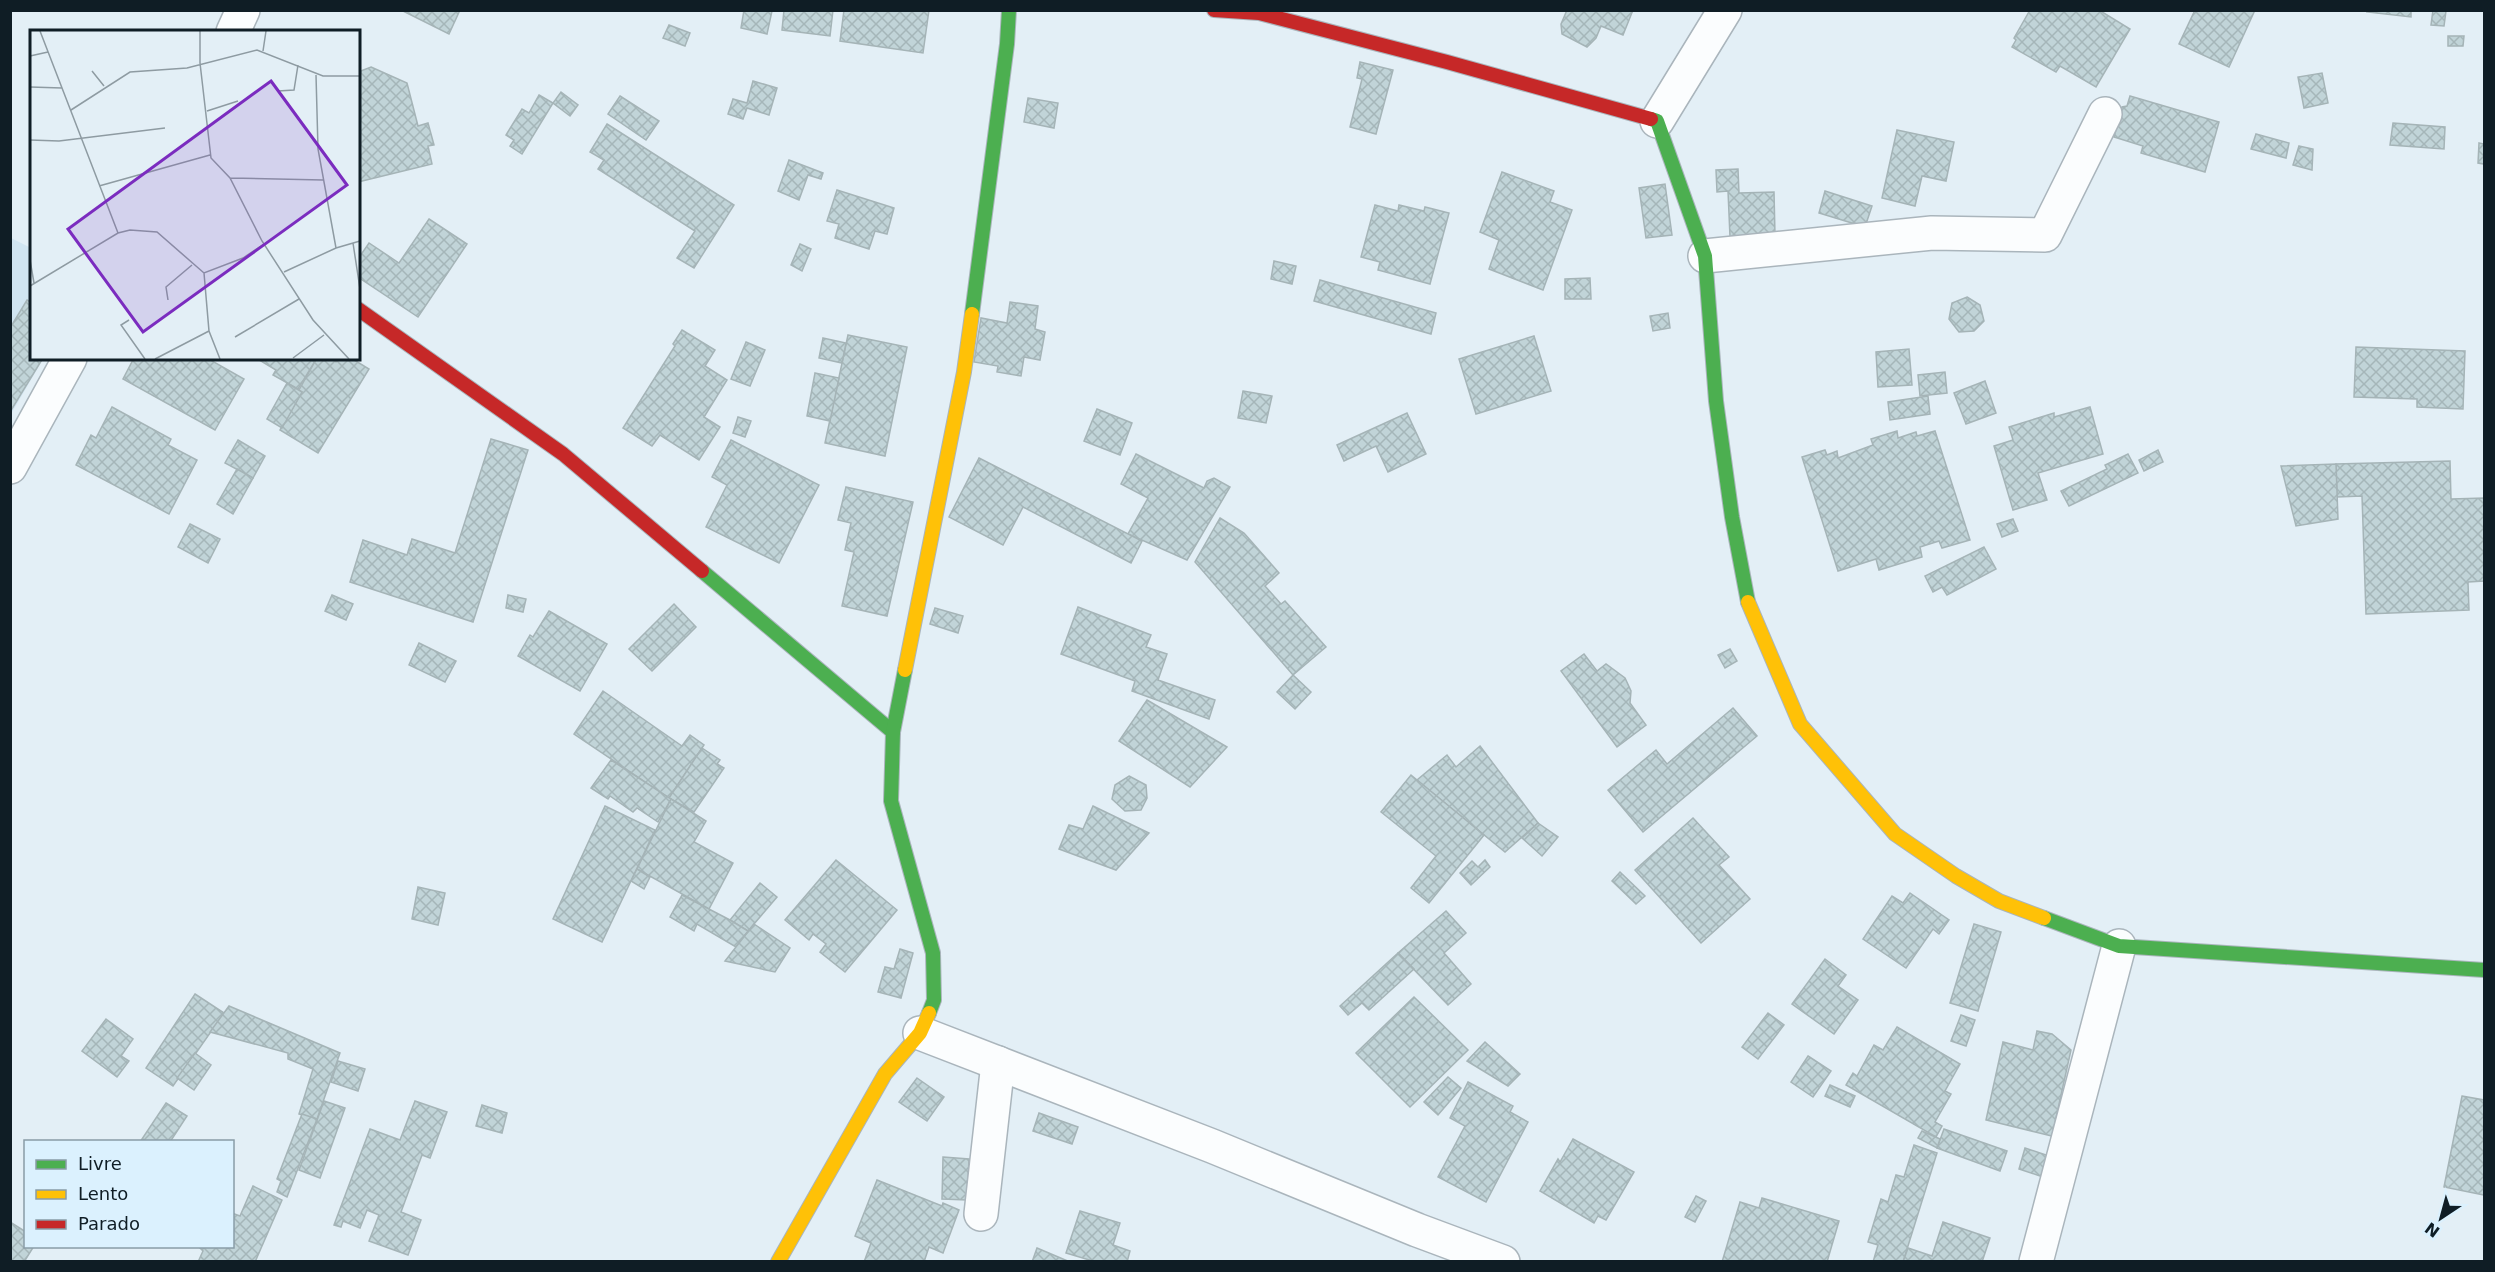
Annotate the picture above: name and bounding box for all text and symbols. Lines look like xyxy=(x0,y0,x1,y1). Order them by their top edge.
inset map xyxy=(30,30,360,360)
legend xyxy=(24,1140,234,1248)
text: Livre xyxy=(78,1153,122,1174)
text: Lento xyxy=(78,1183,128,1204)
north arrow xyxy=(2411,1188,2471,1248)
text: Parado xyxy=(78,1213,140,1234)
text: N xyxy=(2421,1218,2443,1241)

